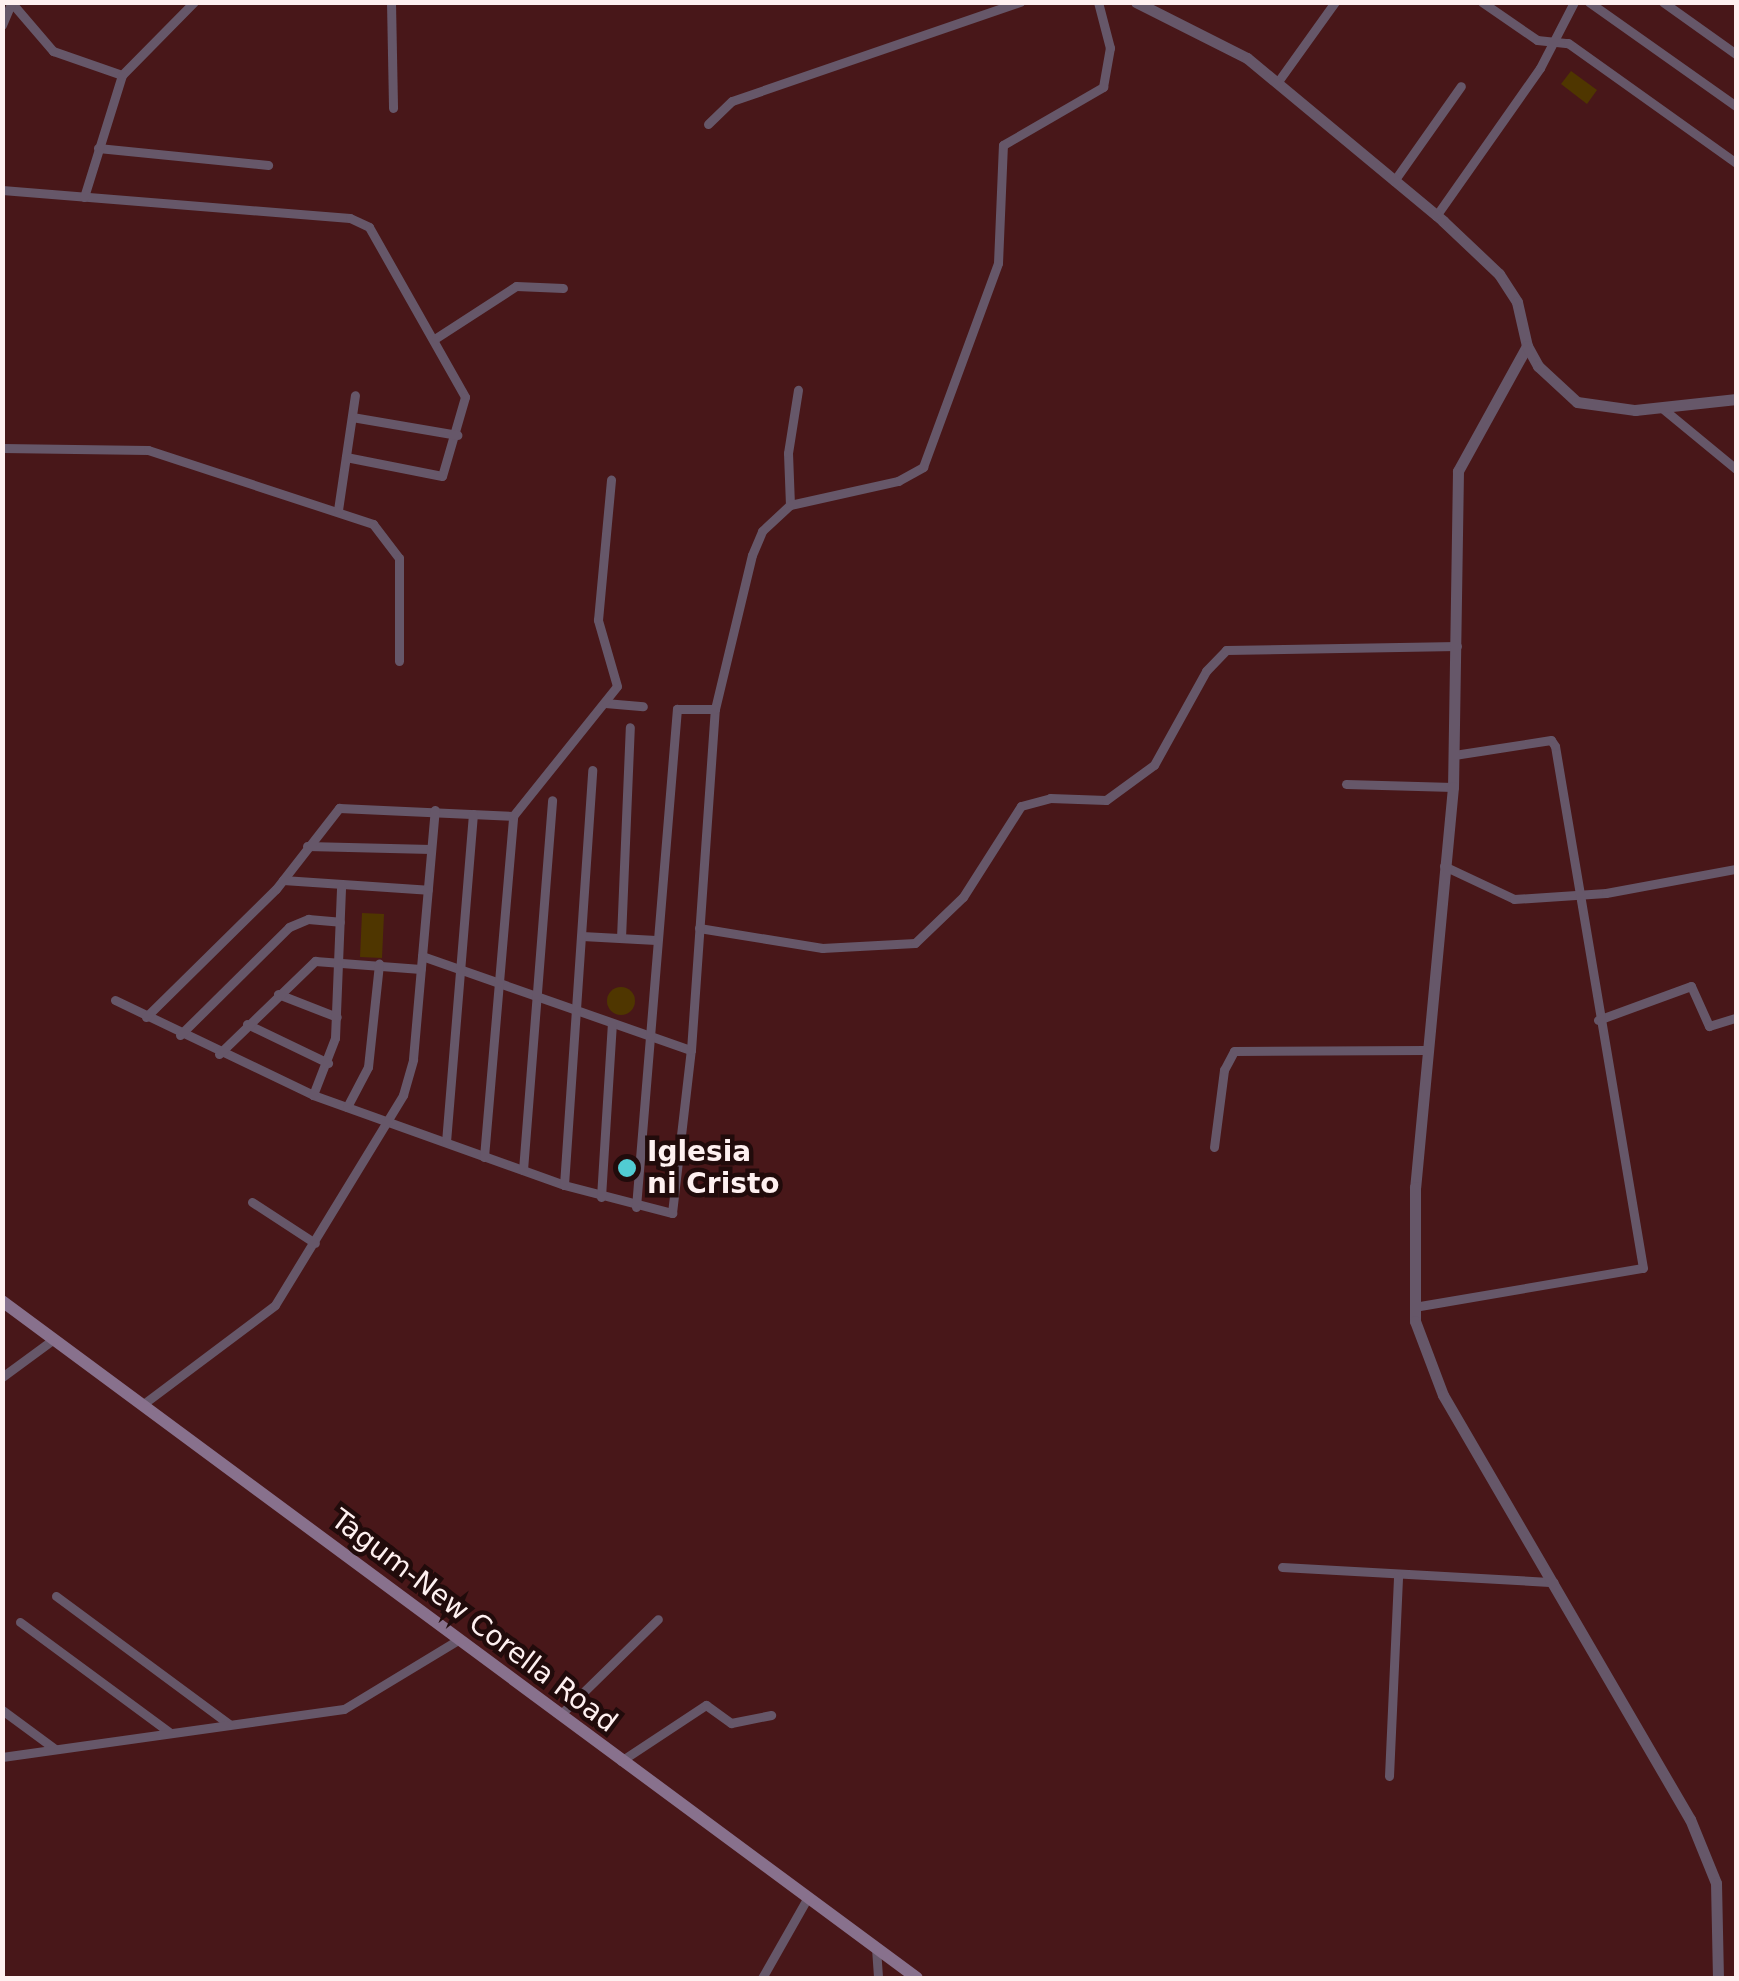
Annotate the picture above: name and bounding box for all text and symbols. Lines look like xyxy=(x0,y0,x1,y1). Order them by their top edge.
place label: Iglesia ni Cristo xyxy=(647,1135,780,1201)
marker: Iglesia ni Cristo xyxy=(616,1157,638,1179)
street label: Tagum-New Corella Road xyxy=(324,1503,624,1739)

